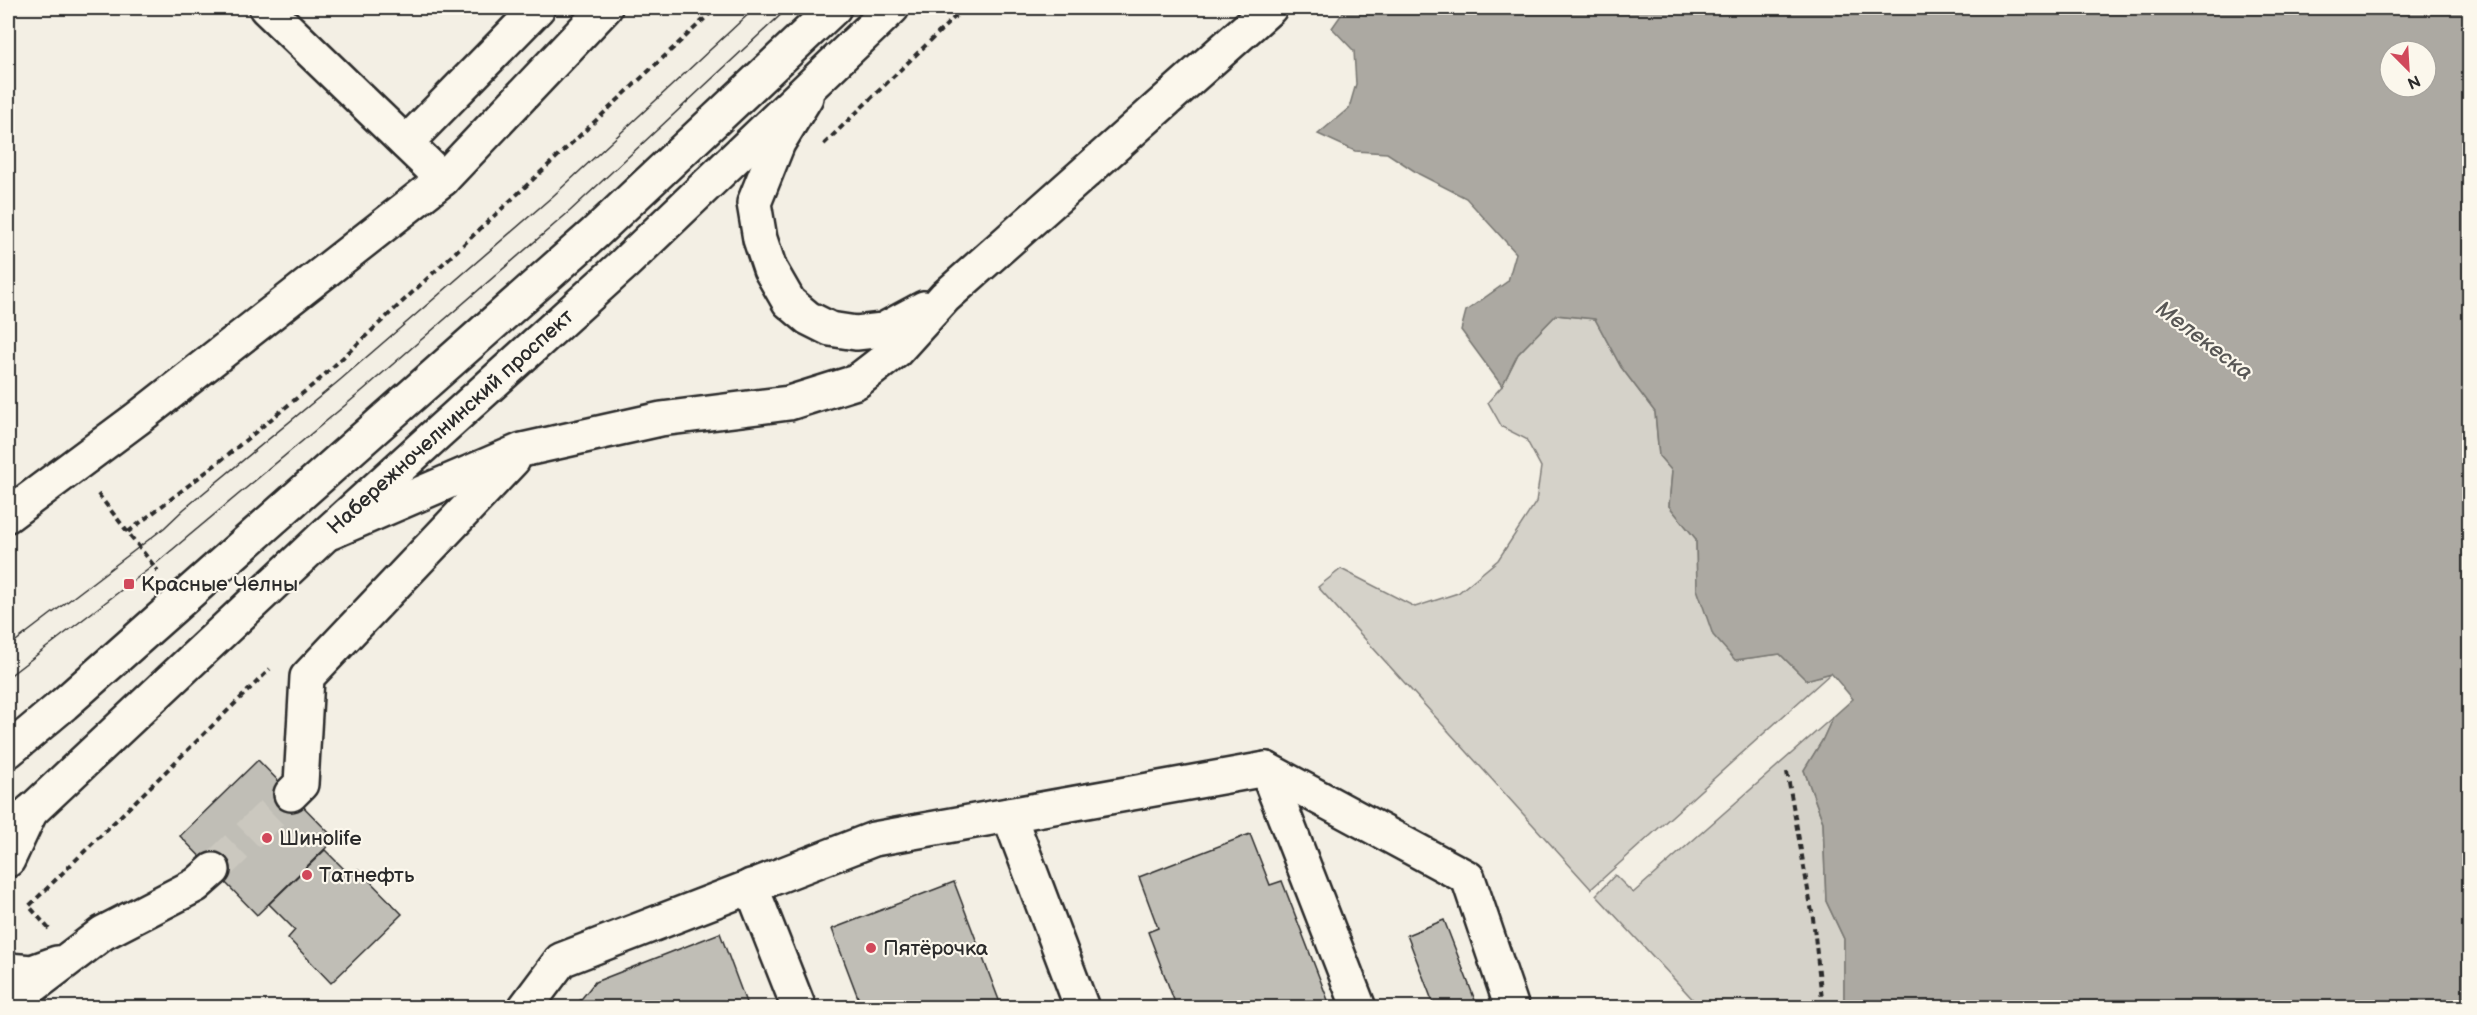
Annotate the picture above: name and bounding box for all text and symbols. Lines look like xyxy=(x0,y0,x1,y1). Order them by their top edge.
north arrow xyxy=(2378,39,2438,99)
text: N xyxy=(2404,70,2423,92)
water label: Мелекеска xyxy=(2150,296,2258,386)
street label: Набережночелнинский проспект xyxy=(322,304,579,539)
place label: Красные Челны xyxy=(141,572,298,597)
marker: Красные Челны xyxy=(122,577,136,591)
place label: Шиноlife xyxy=(279,826,362,851)
marker: Шиноlife xyxy=(260,831,274,845)
place label: Татнефть xyxy=(319,863,415,888)
marker: Татнефть xyxy=(300,868,314,882)
place label: Пятёрочка xyxy=(883,936,989,961)
marker: Пятёрочка xyxy=(864,941,878,955)

